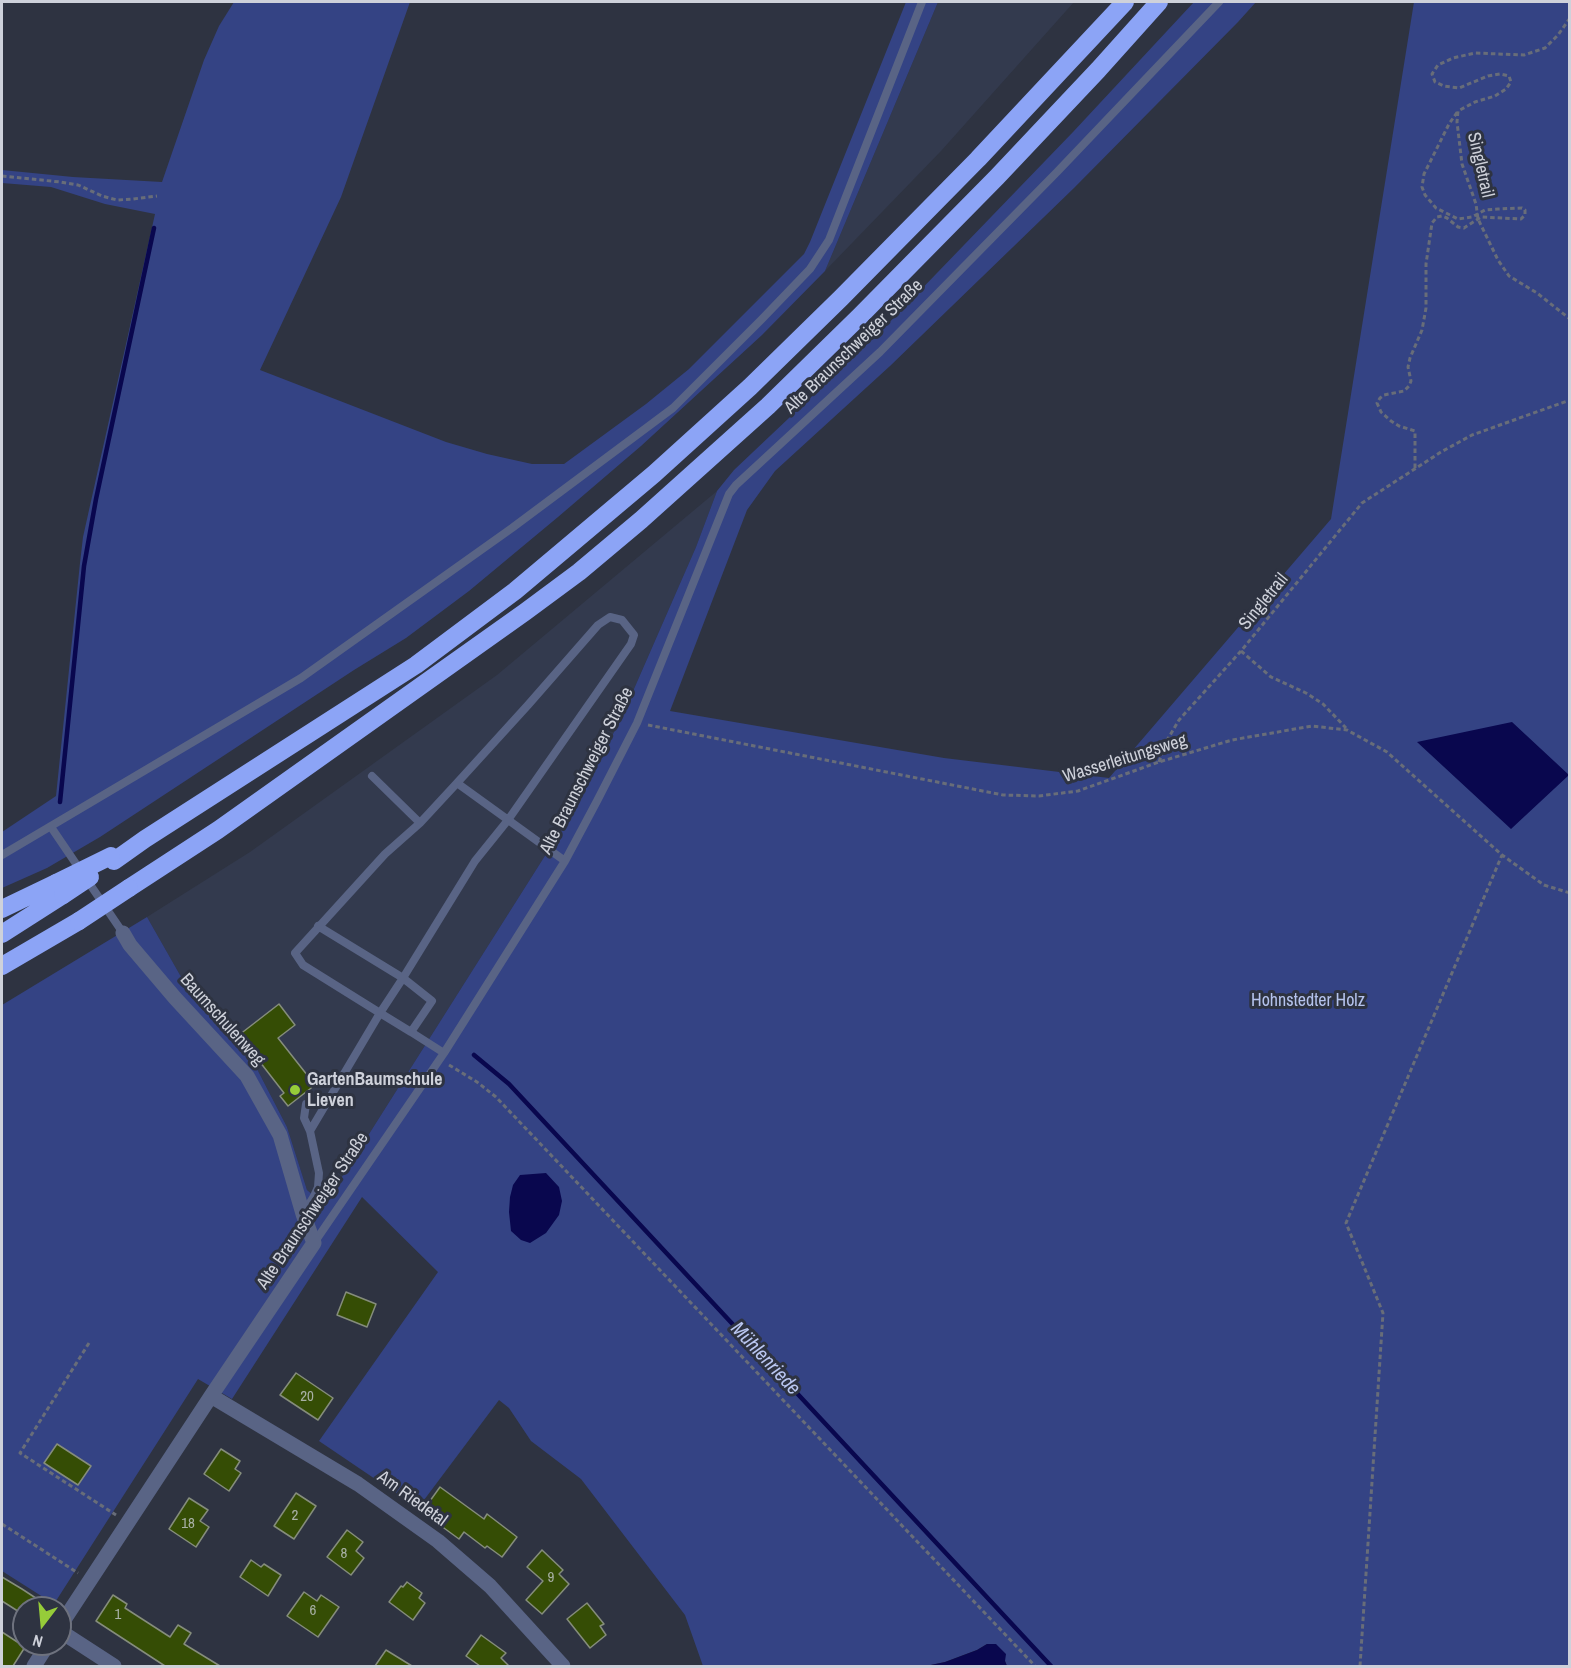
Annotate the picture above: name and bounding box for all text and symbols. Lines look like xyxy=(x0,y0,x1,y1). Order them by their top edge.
street label: Singletrail xyxy=(1462,130,1498,200)
street label: Alte Braunschweiger Straße xyxy=(780,275,928,419)
street label: Singletrail xyxy=(1235,569,1293,635)
street label: Alte Braunschweiger Straße xyxy=(535,684,639,858)
street label: Wasserleitungsweg xyxy=(1061,730,1189,788)
street label: Baumschulenweg xyxy=(175,969,269,1071)
park label: Hohnstedter Holz xyxy=(1251,990,1365,1012)
place label: GartenBaumschule Lieven xyxy=(307,1069,442,1112)
marker: GartenBaumschule Lieven xyxy=(288,1083,302,1097)
street label: Alte Braunschweiger Straße xyxy=(252,1128,374,1294)
water label: Mühlenriede xyxy=(725,1317,805,1401)
house number: 20 xyxy=(300,1388,314,1406)
street label: Am Riedetal xyxy=(373,1466,451,1532)
house number: 2 xyxy=(292,1507,298,1525)
house number: 18 xyxy=(181,1515,195,1533)
house number: 8 xyxy=(341,1545,347,1563)
house number: 9 xyxy=(548,1569,554,1587)
north arrow xyxy=(12,1596,72,1656)
house number: 6 xyxy=(310,1602,316,1620)
house number: 1 xyxy=(115,1606,121,1624)
text: N xyxy=(30,1630,45,1653)

